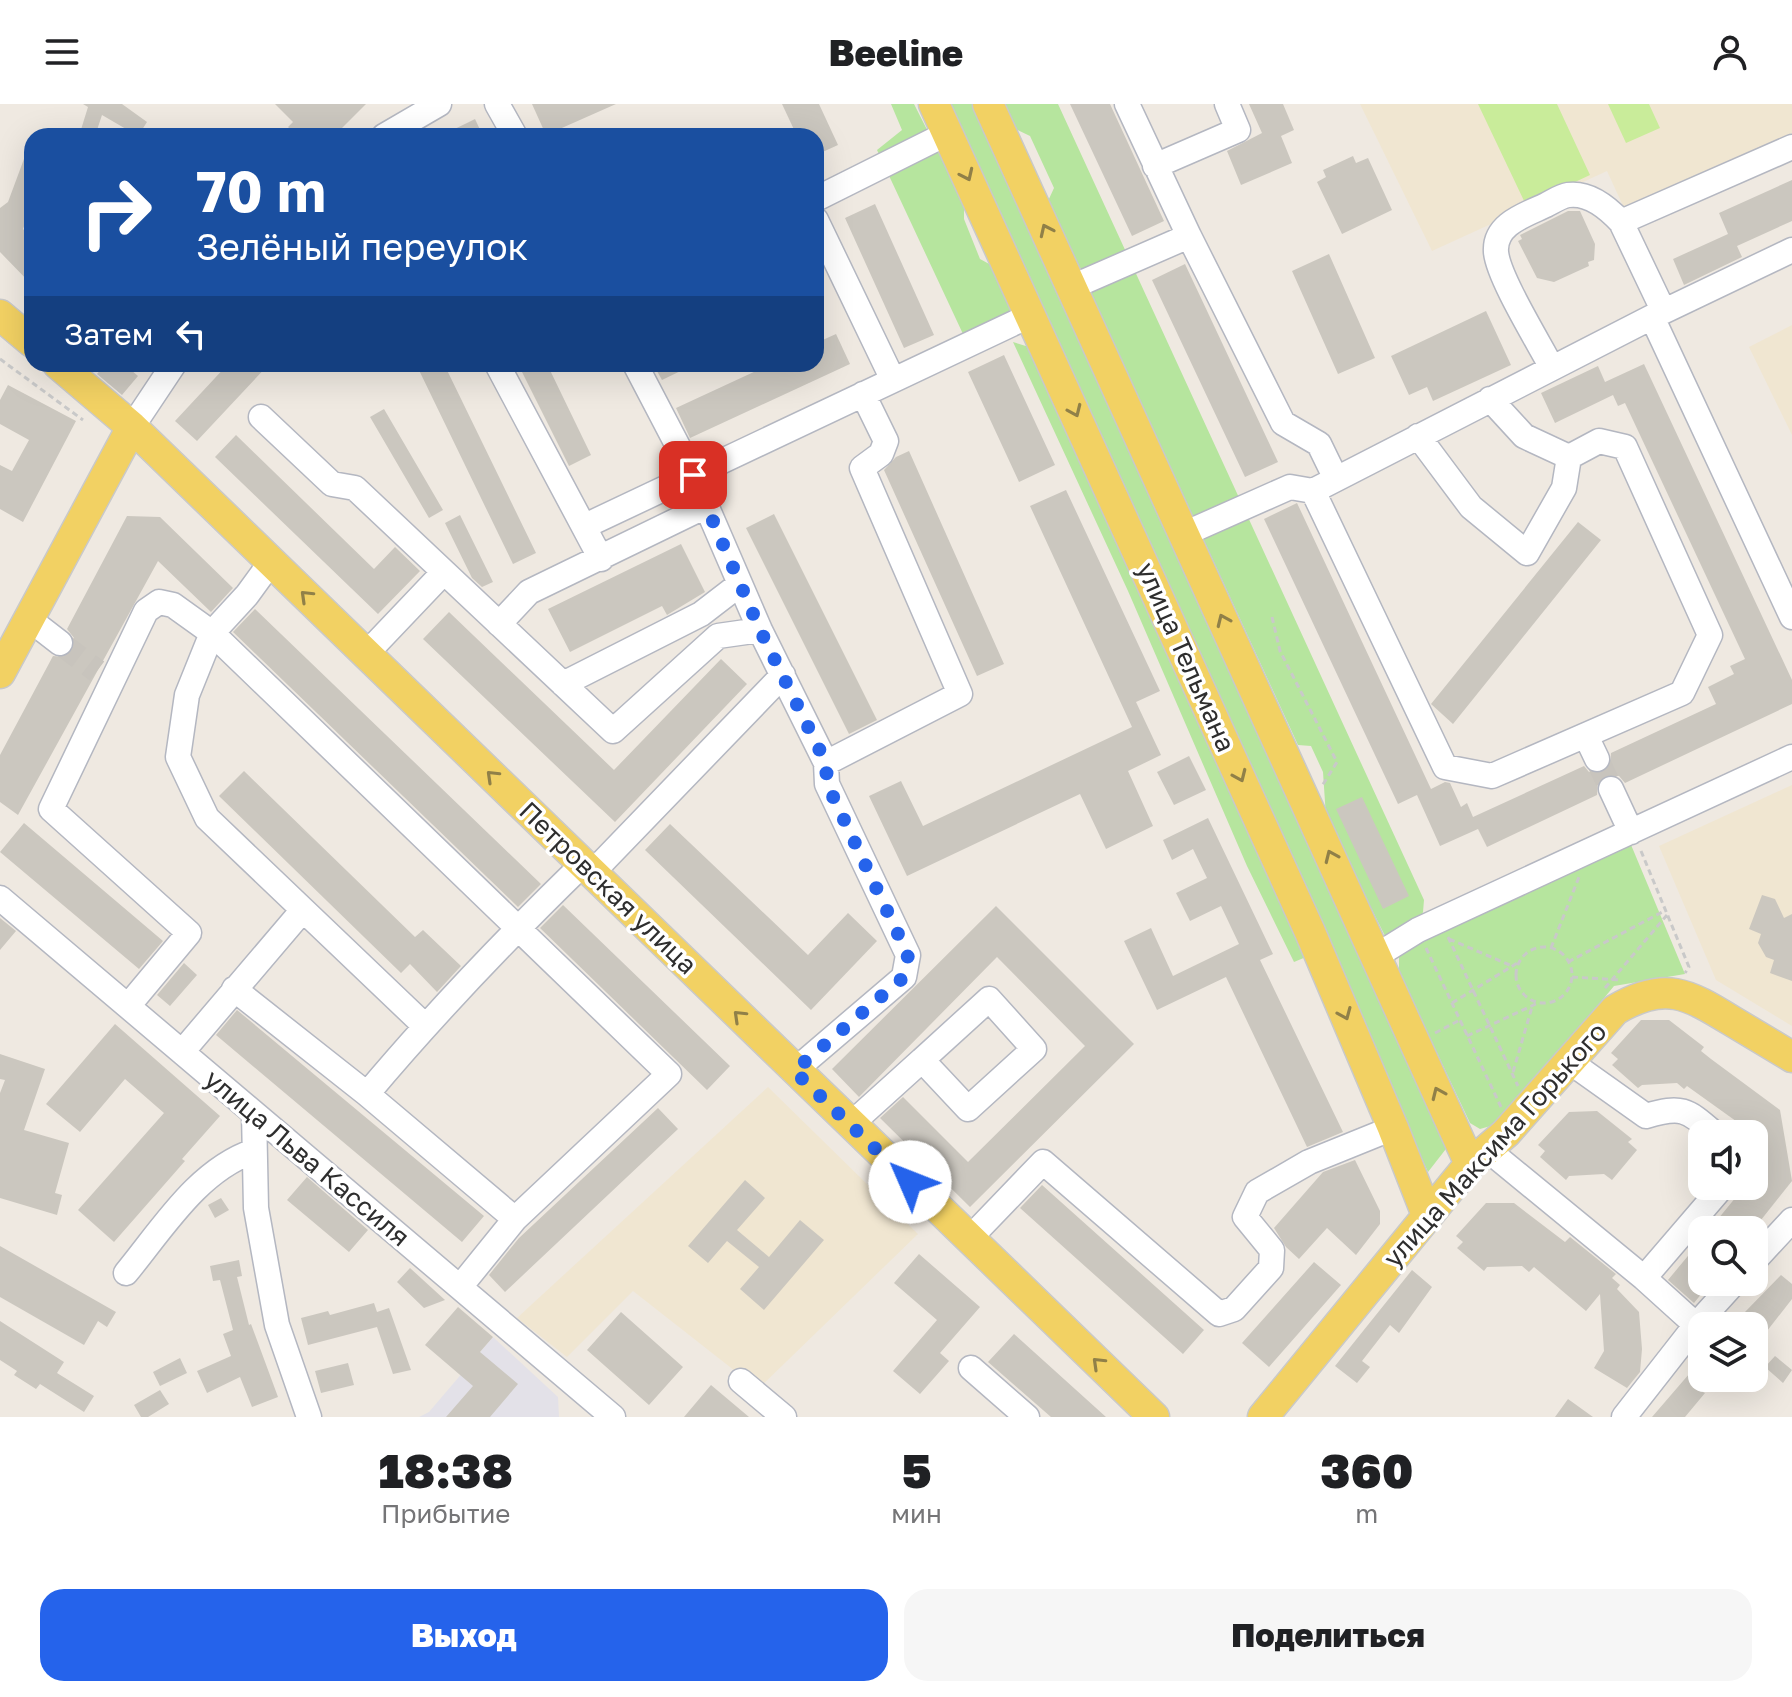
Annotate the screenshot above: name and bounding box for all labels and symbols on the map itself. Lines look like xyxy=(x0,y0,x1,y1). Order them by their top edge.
one-way arrow xyxy=(958,166,974,181)
one-way arrow xyxy=(1040,224,1056,238)
one-way arrow xyxy=(1065,403,1081,418)
pin xyxy=(659,441,727,509)
street label: улица Тельмана xyxy=(1131,557,1242,756)
one-way arrow xyxy=(301,590,315,605)
one-way arrow xyxy=(1217,613,1233,628)
one-way arrow xyxy=(1230,768,1246,782)
one-way arrow xyxy=(487,771,501,786)
street label: Петровская улица xyxy=(513,795,703,980)
one-way arrow xyxy=(1325,850,1341,865)
one-way arrow xyxy=(1335,1005,1351,1020)
one-way arrow xyxy=(734,1011,748,1026)
street label: улица Максима Горького xyxy=(1377,1016,1613,1273)
street label: улица Льва Кассиля xyxy=(199,1063,416,1252)
one-way arrow xyxy=(1432,1087,1448,1101)
position arrow xyxy=(868,1140,952,1224)
one-way arrow xyxy=(1093,1357,1107,1372)

